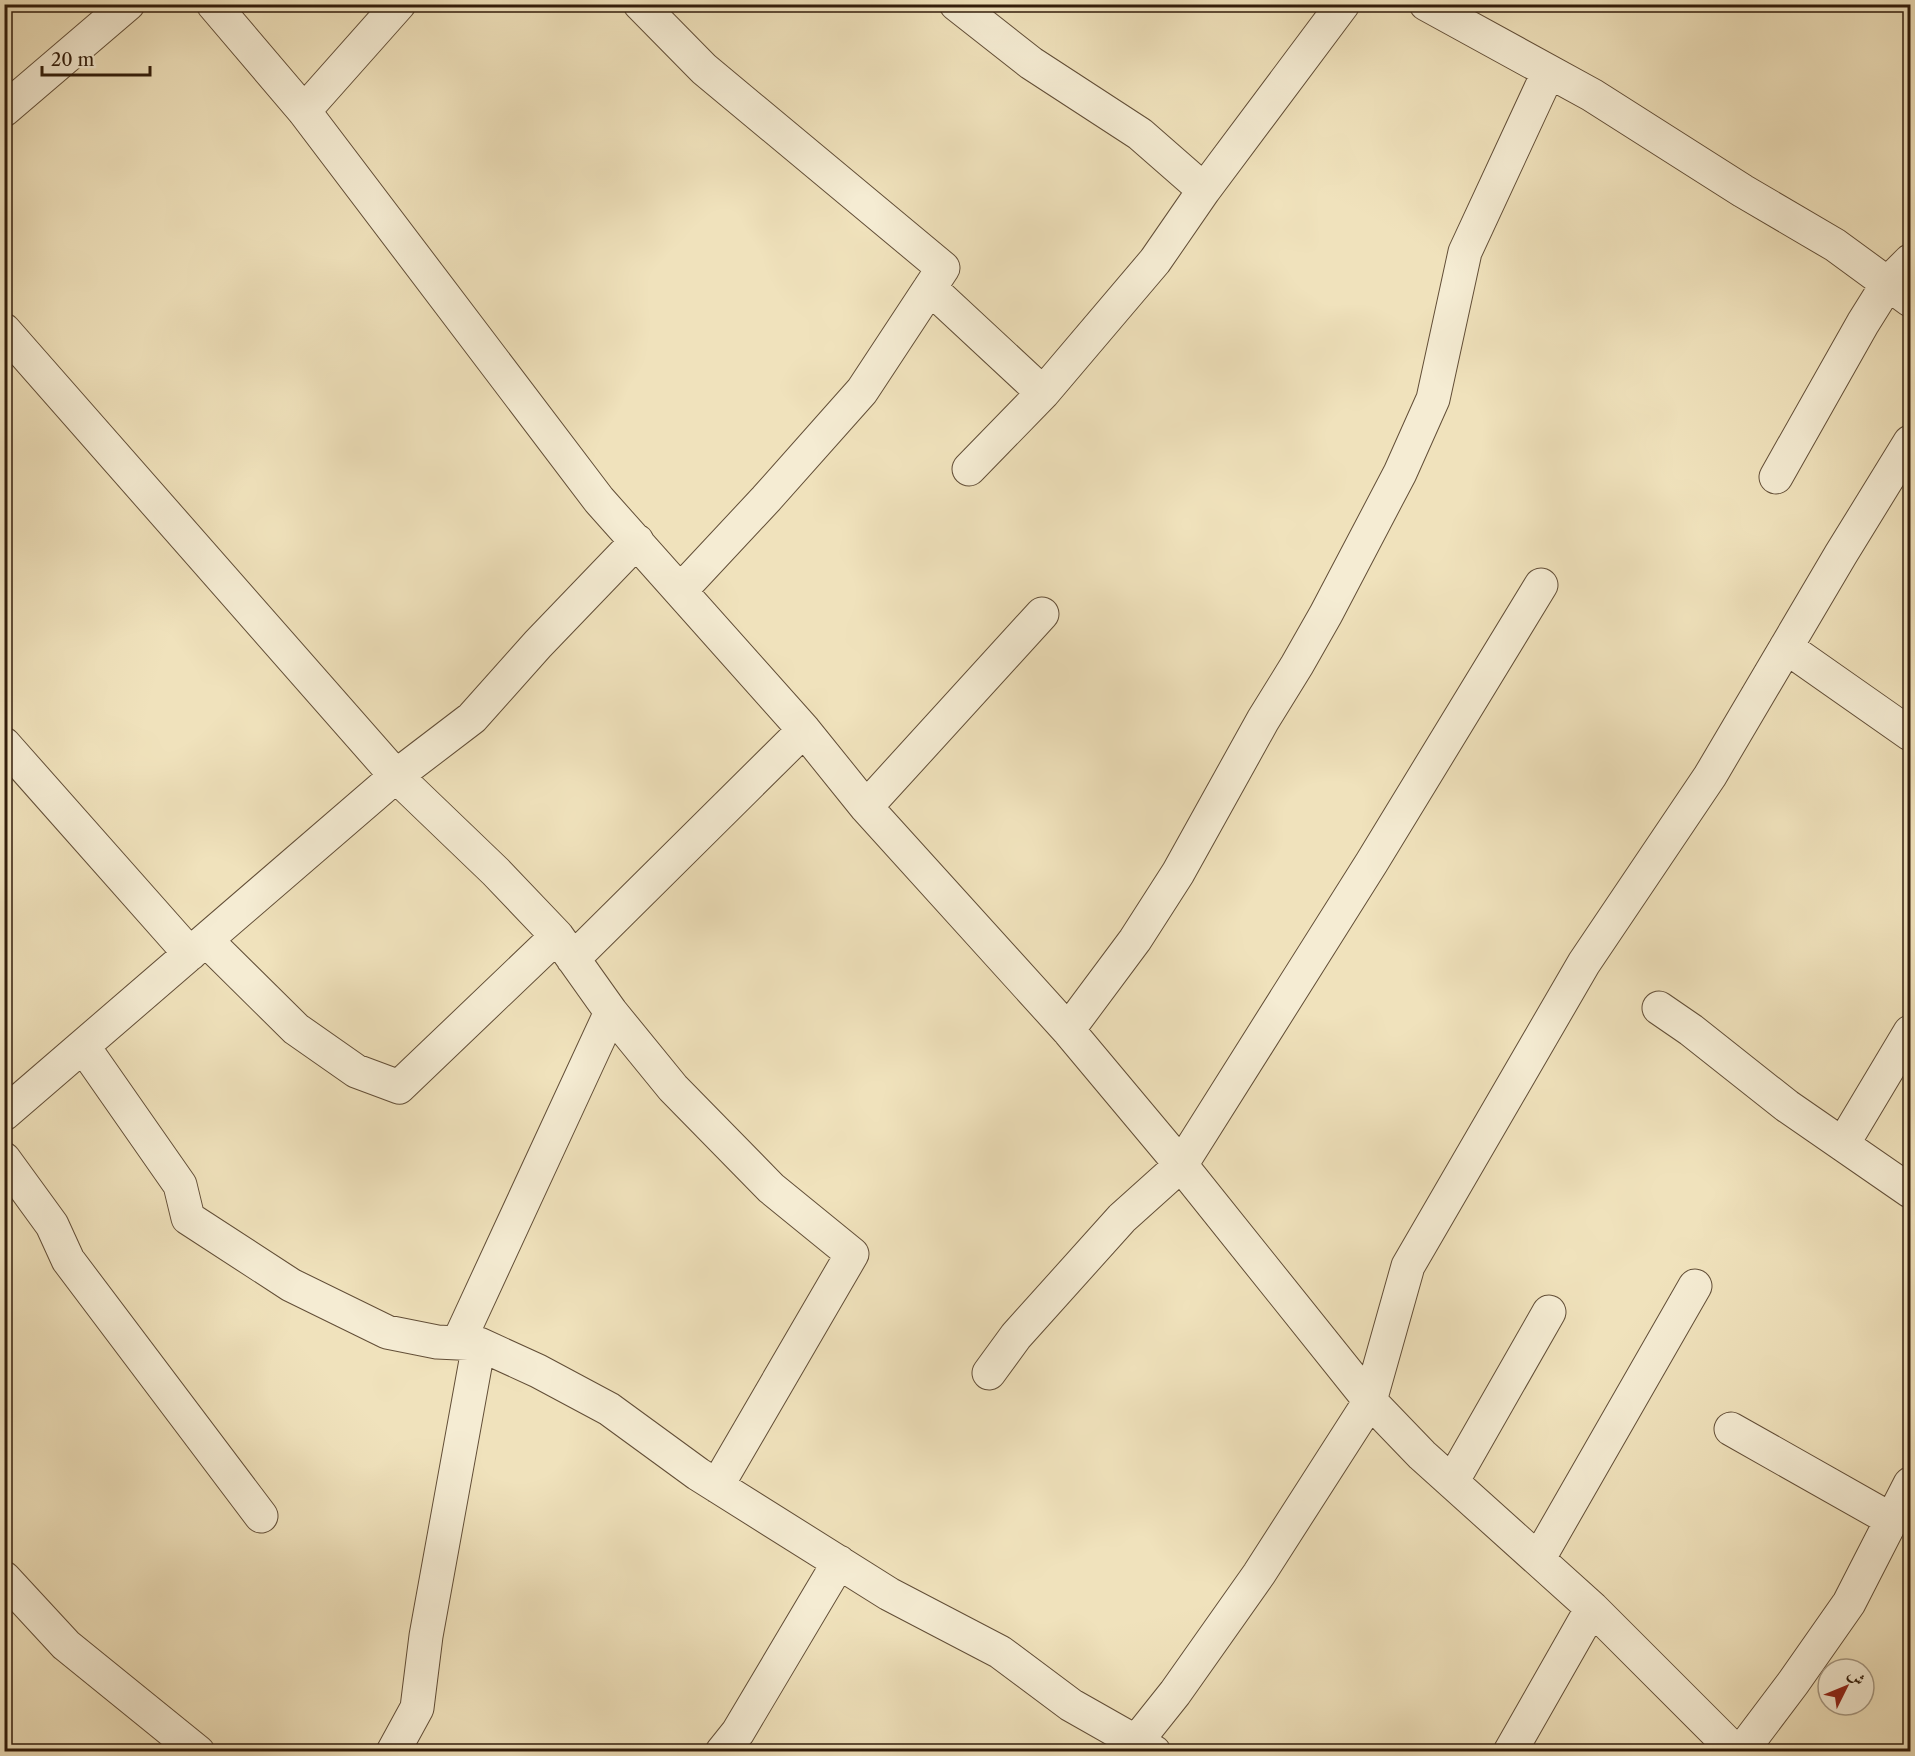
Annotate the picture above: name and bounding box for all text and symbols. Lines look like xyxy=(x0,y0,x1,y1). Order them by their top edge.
scale bar xyxy=(42,39,150,77)
text: 20 m xyxy=(51,49,95,71)
north arrow xyxy=(1816,1657,1876,1717)
text: ش xyxy=(1844,1664,1870,1689)

